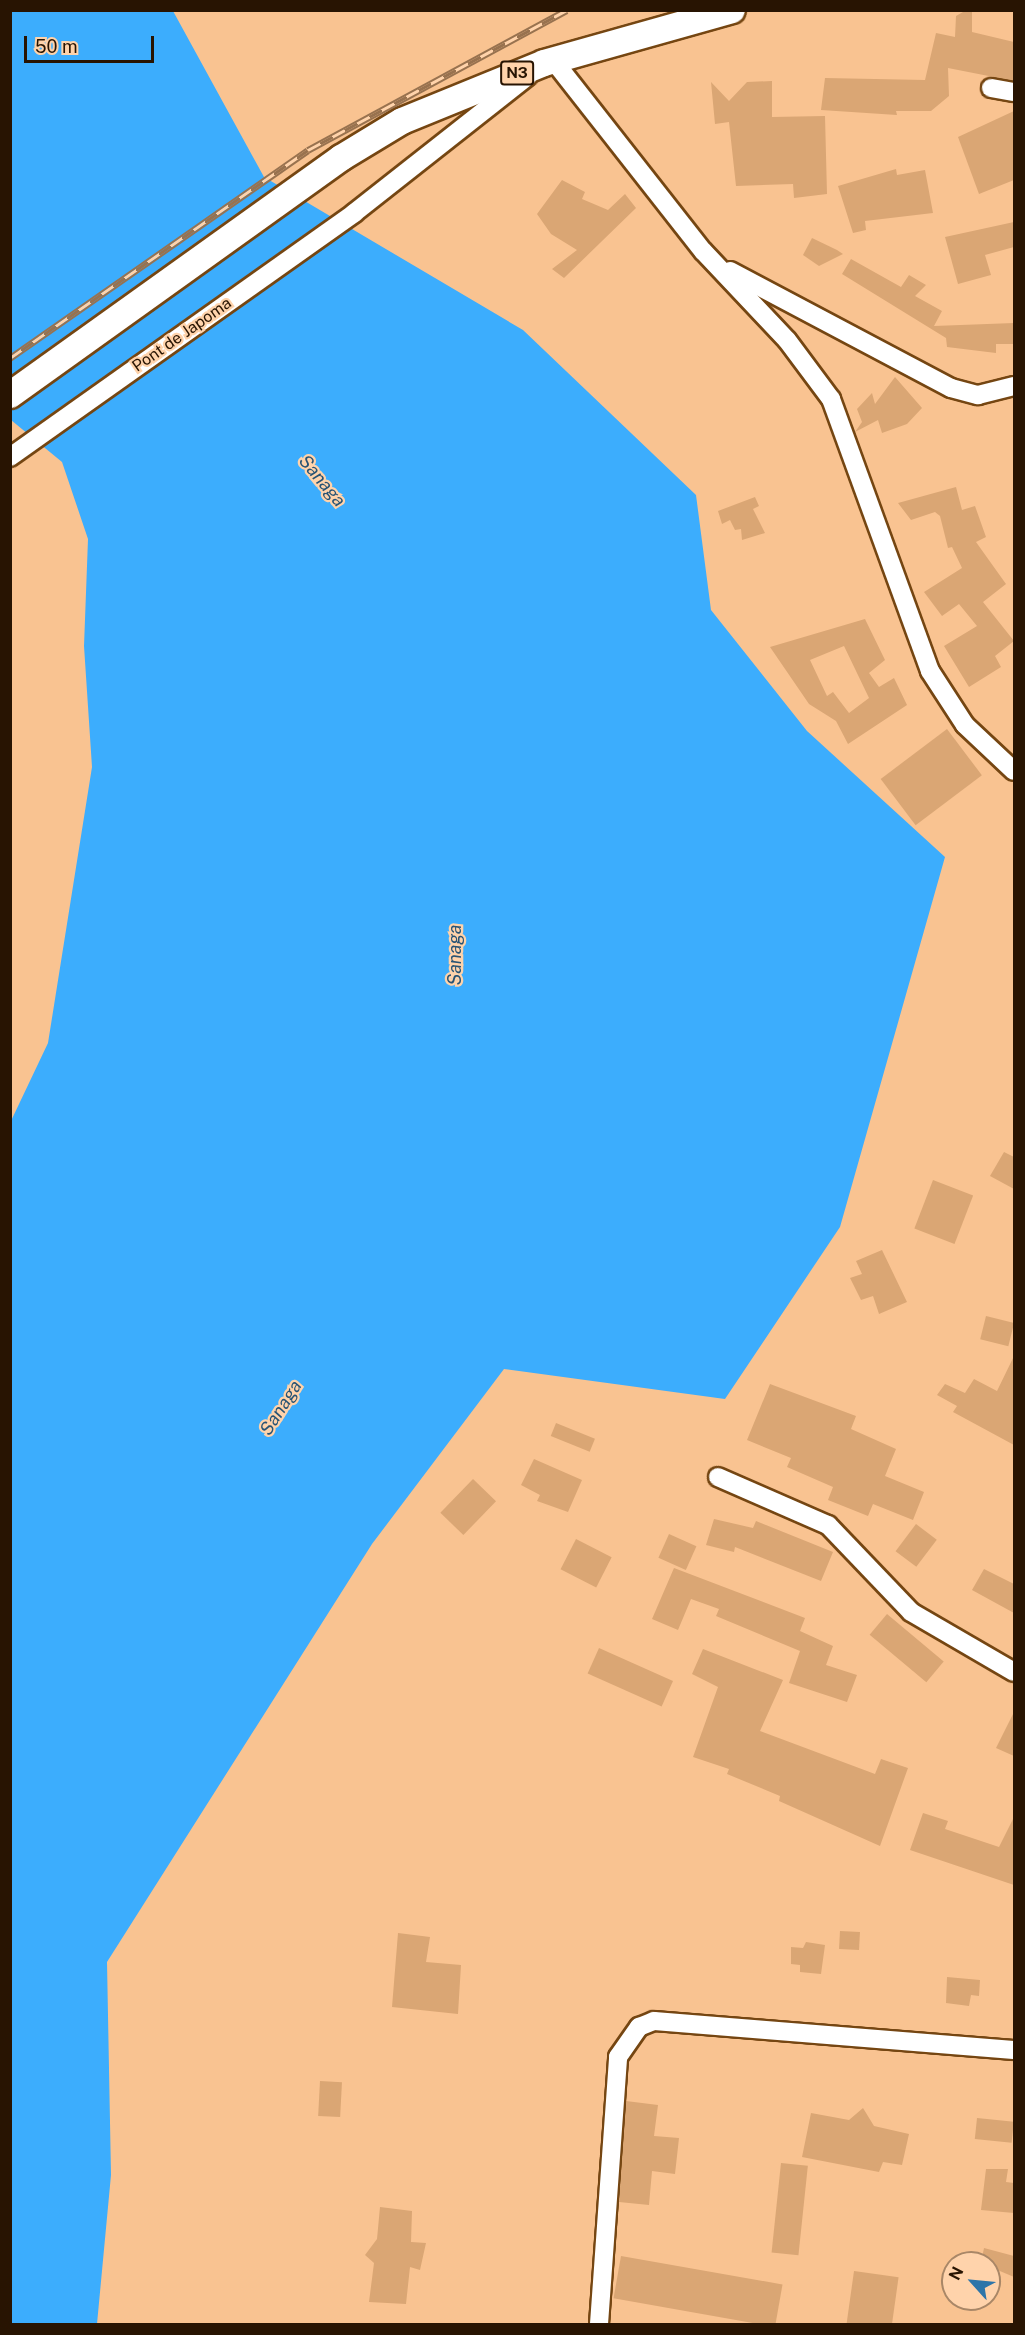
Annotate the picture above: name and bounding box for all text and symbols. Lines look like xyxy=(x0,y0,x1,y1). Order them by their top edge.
scale bar xyxy=(27,24,158,62)
text: 50 m xyxy=(35,36,78,57)
road number: N3 xyxy=(499,61,535,85)
street label: Pont de Japoma xyxy=(129,294,235,376)
water label: Sanaga xyxy=(294,451,350,511)
water label: Sanaga xyxy=(444,925,466,985)
water label: Sanaga xyxy=(255,1377,307,1439)
north arrow xyxy=(941,2251,1001,2311)
text: N xyxy=(945,2264,968,2283)

